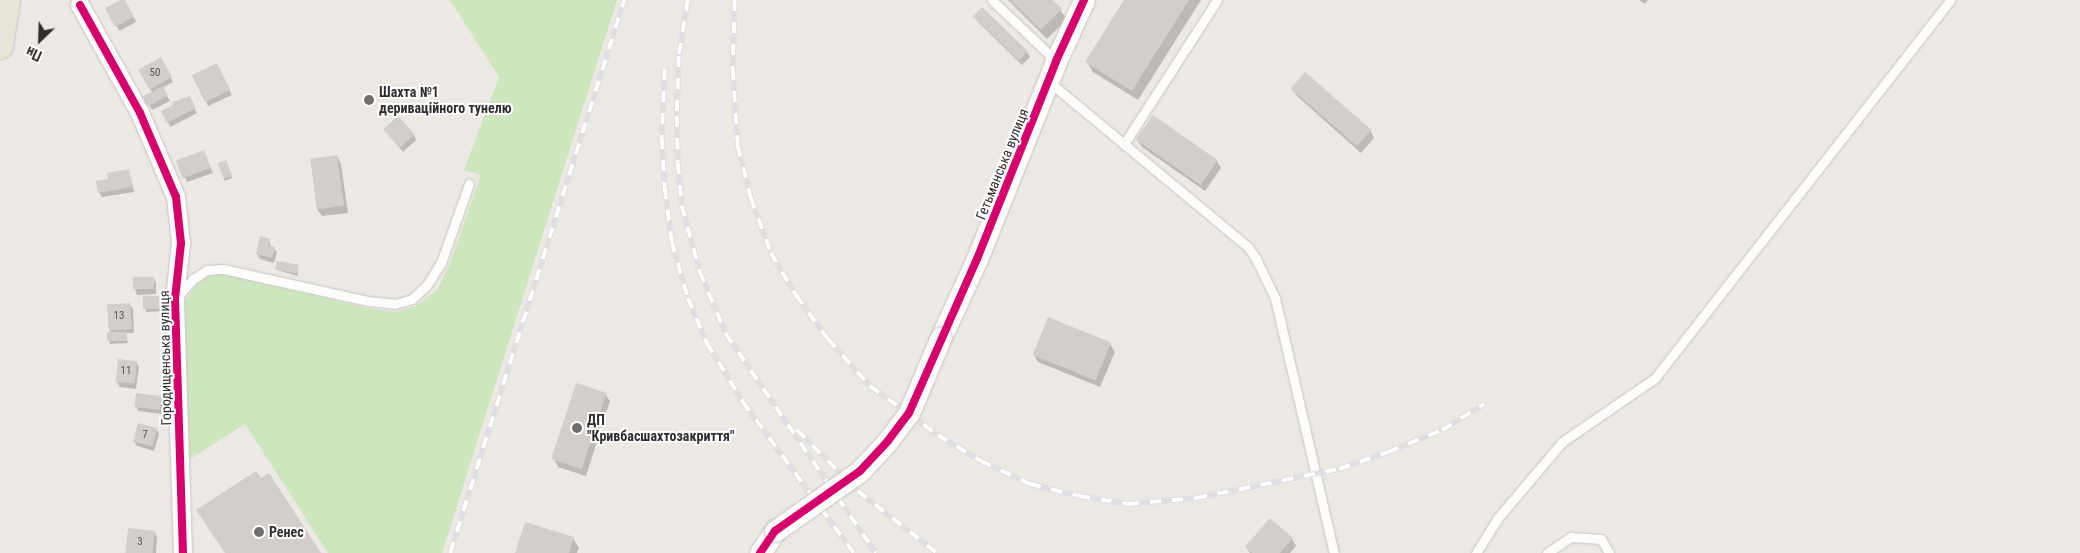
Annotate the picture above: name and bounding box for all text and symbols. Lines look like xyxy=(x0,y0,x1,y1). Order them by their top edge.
north arrow xyxy=(15,15,65,65)
text: Пн xyxy=(24,43,44,64)
house number: 50 xyxy=(150,66,160,80)
place label: Шахта №1 дериваційного тунелю xyxy=(379,84,512,116)
marker: Шахта №1 дериваційного тунелю xyxy=(363,94,375,106)
street label: Гетьманська вулиця xyxy=(972,106,1032,222)
street label: Городищенська вулиця xyxy=(155,290,175,426)
house number: 13 xyxy=(114,309,124,323)
house number: 11 xyxy=(121,364,131,378)
place label: ДП "Кривбасшахтозакриття" xyxy=(587,412,735,444)
marker: ДП "Кривбасшахтозакриття" xyxy=(571,422,583,434)
house number: 7 xyxy=(142,428,148,442)
place label: Ренес xyxy=(269,524,304,540)
marker: Ренес xyxy=(253,526,265,538)
house number: 3 xyxy=(137,535,143,549)

